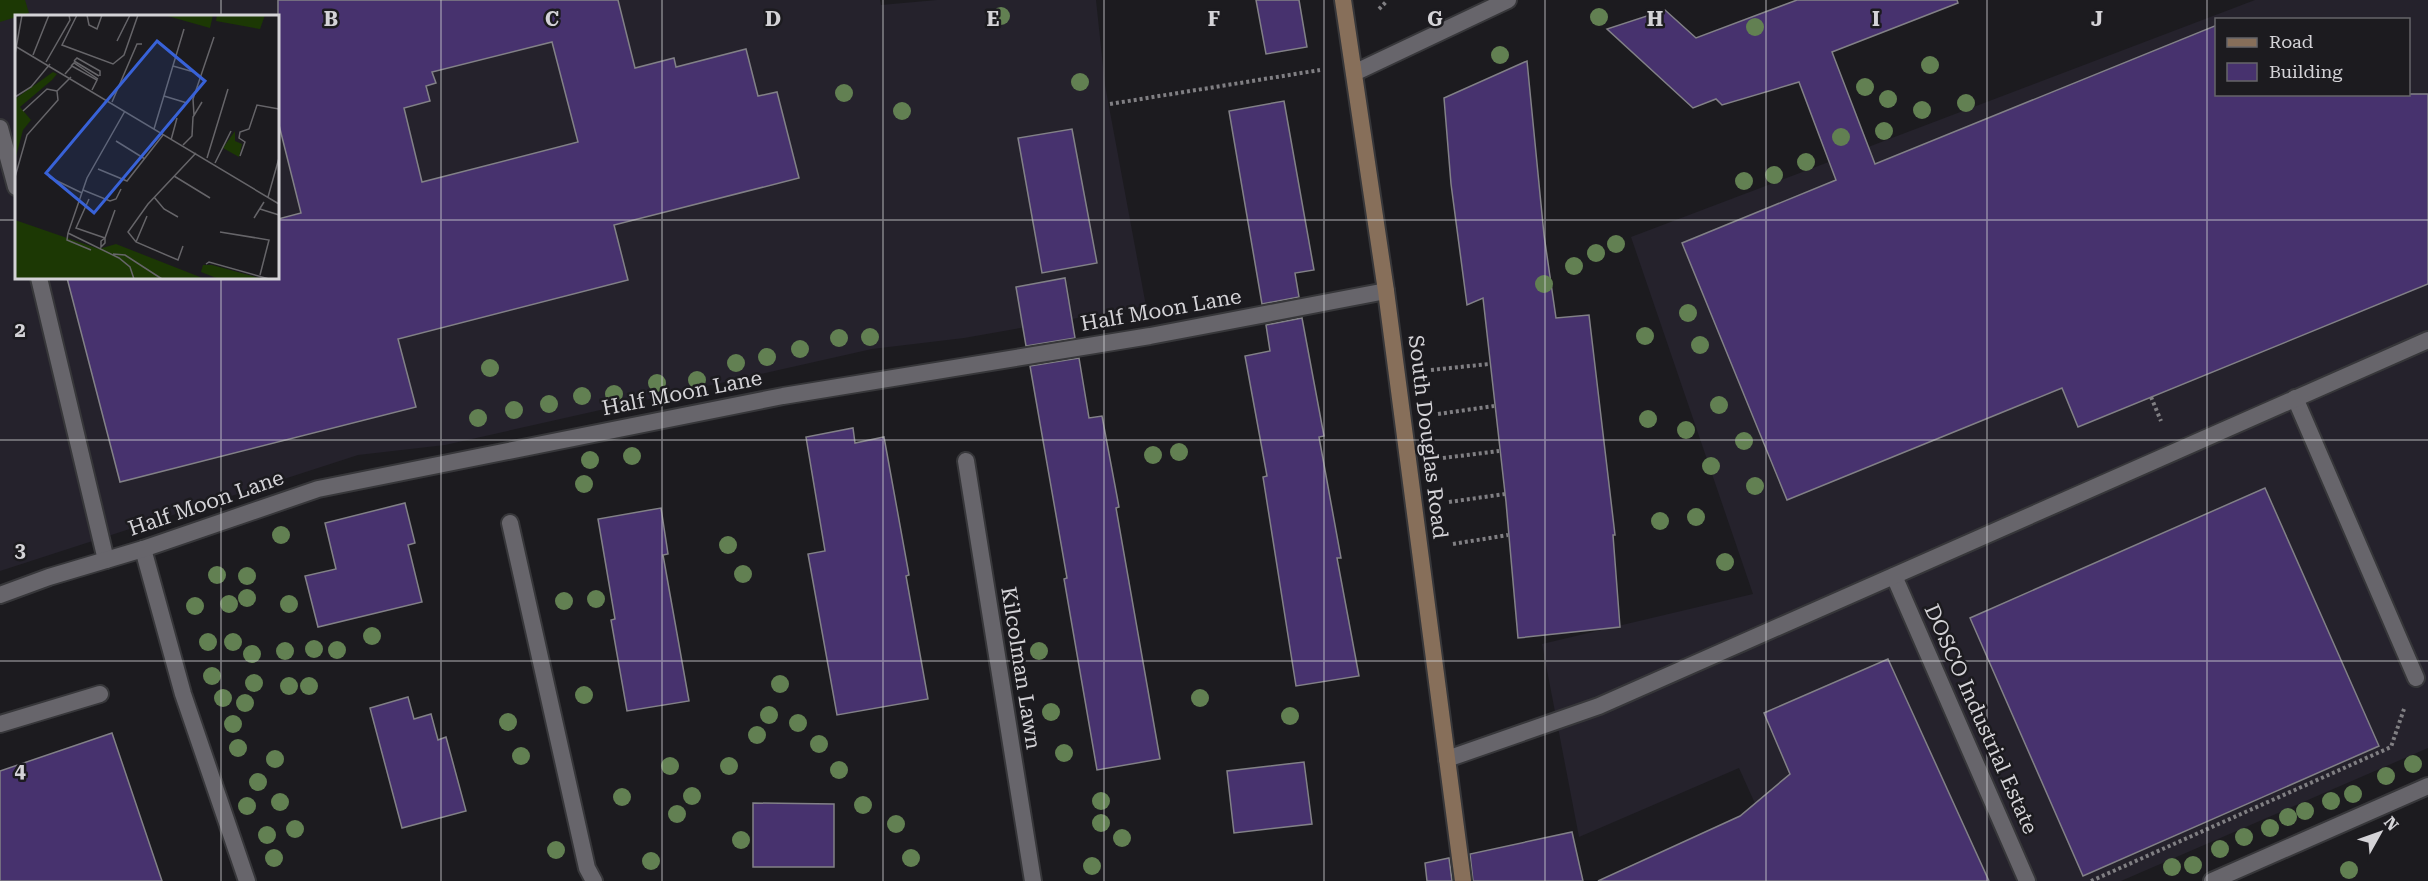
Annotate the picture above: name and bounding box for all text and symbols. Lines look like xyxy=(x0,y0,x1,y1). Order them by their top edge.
text: B xyxy=(324,7,338,31)
text: C xyxy=(545,7,559,31)
text: D xyxy=(765,7,781,31)
text: E xyxy=(987,7,1000,31)
text: F xyxy=(1208,7,1220,31)
text: G xyxy=(1427,7,1443,31)
text: H xyxy=(1647,7,1663,31)
text: I xyxy=(1872,7,1880,31)
text: J xyxy=(2091,7,2103,31)
inset map xyxy=(15,15,279,279)
legend xyxy=(2215,18,2410,96)
text: Road xyxy=(2269,31,2314,52)
text: Building xyxy=(2269,61,2343,82)
street label: Half Moon Lane xyxy=(1079,284,1243,336)
text: 2 xyxy=(14,318,26,342)
street label: South Douglas Road xyxy=(1404,334,1452,541)
street label: Half Moon Lane xyxy=(600,366,764,420)
street label: Half Moon Lane xyxy=(125,465,287,541)
text: 3 xyxy=(14,538,26,562)
street label: Kilcolman Lawn xyxy=(996,585,1046,751)
street label: DOSCO Industrial Estate xyxy=(1919,601,2043,837)
text: 4 xyxy=(14,759,26,783)
north arrow xyxy=(2350,803,2410,863)
text: N xyxy=(2380,813,2402,835)

